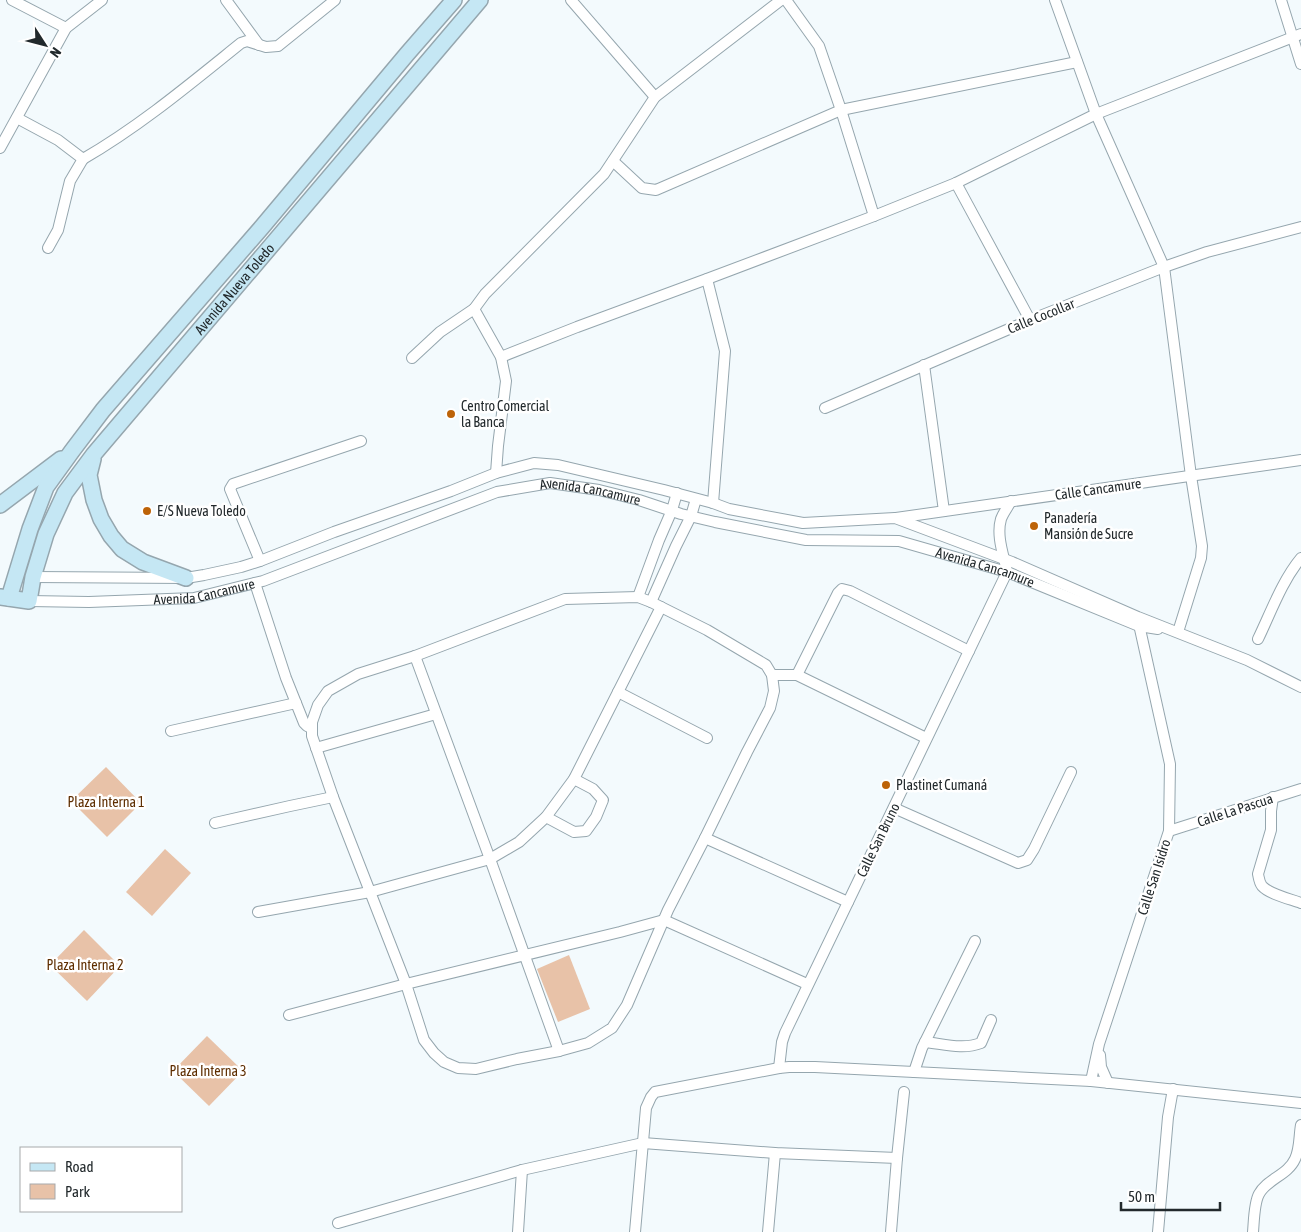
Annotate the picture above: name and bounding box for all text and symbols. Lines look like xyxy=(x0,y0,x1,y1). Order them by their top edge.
north arrow xyxy=(20,20,70,70)
text: N xyxy=(47,45,64,61)
street label: Avenida Nueva Toledo xyxy=(191,240,277,338)
street label: Calle Cocollar xyxy=(1005,295,1078,337)
place label: Centro Comercial la Banca xyxy=(461,398,549,430)
marker: Centro Comercial la Banca xyxy=(445,408,457,420)
street label: Avenida Cancamure xyxy=(538,475,642,508)
street label: Calle Cancamure xyxy=(1054,475,1142,503)
place label: E/S Nueva Toledo xyxy=(157,503,246,519)
marker: E/S Nueva Toledo xyxy=(141,505,153,517)
place label: Panadería Mansión de Sucre xyxy=(1044,510,1133,542)
marker: Panadería Mansión de Sucre xyxy=(1028,520,1040,532)
street label: Avenida Cancamure xyxy=(934,544,1037,590)
street label: Avenida Cancamure xyxy=(153,575,256,608)
place label: Plastinet Cumaná xyxy=(896,777,987,793)
marker: Plastinet Cumaná xyxy=(880,779,892,791)
street label: Calle La Pascua xyxy=(1195,790,1275,830)
park label: Plaza Interna 1 xyxy=(67,794,145,810)
street label: Calle San Bruno xyxy=(853,800,903,880)
street label: Calle San Isidro xyxy=(1134,837,1174,917)
park label: Plaza Interna 2 xyxy=(46,957,124,973)
park label: Plaza Interna 3 xyxy=(169,1063,247,1079)
legend xyxy=(20,1147,182,1212)
text: Road xyxy=(65,1158,94,1175)
scale bar xyxy=(1121,1180,1220,1212)
text: Park xyxy=(65,1183,90,1200)
text: 50 m xyxy=(1128,1188,1155,1205)

